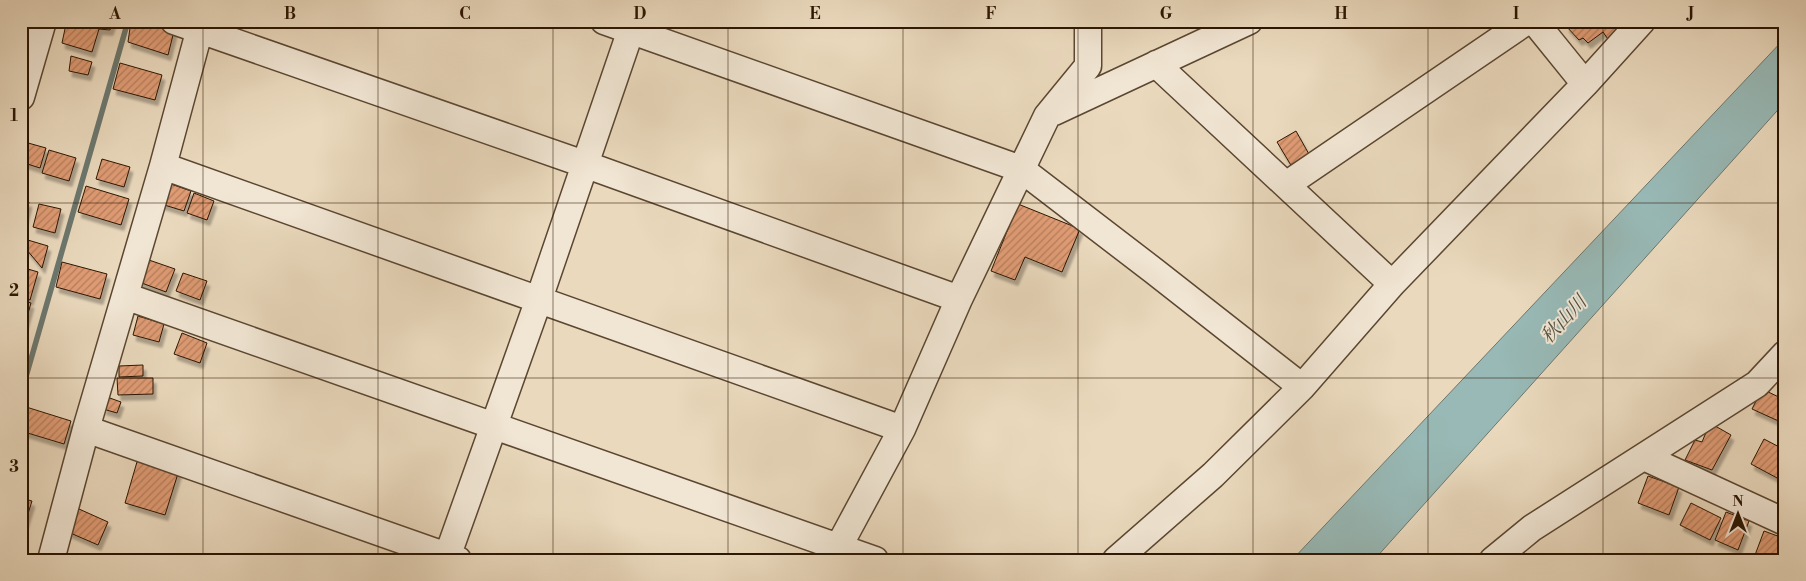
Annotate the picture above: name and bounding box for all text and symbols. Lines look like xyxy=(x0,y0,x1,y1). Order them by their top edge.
text: A xyxy=(108,4,121,24)
text: B xyxy=(284,4,296,24)
text: C xyxy=(459,4,471,24)
text: D xyxy=(634,4,647,24)
text: E xyxy=(809,4,821,24)
text: F xyxy=(985,4,997,24)
text: G xyxy=(1160,4,1173,24)
text: H xyxy=(1334,4,1348,24)
text: I xyxy=(1513,4,1519,24)
text: J xyxy=(1686,4,1694,24)
text: 1 xyxy=(10,106,18,126)
text: 2 xyxy=(9,281,19,301)
water label: 秋山川 xyxy=(1536,289,1593,349)
text: 3 xyxy=(9,457,19,477)
north arrow xyxy=(1714,488,1764,538)
text: N xyxy=(1732,493,1744,511)

